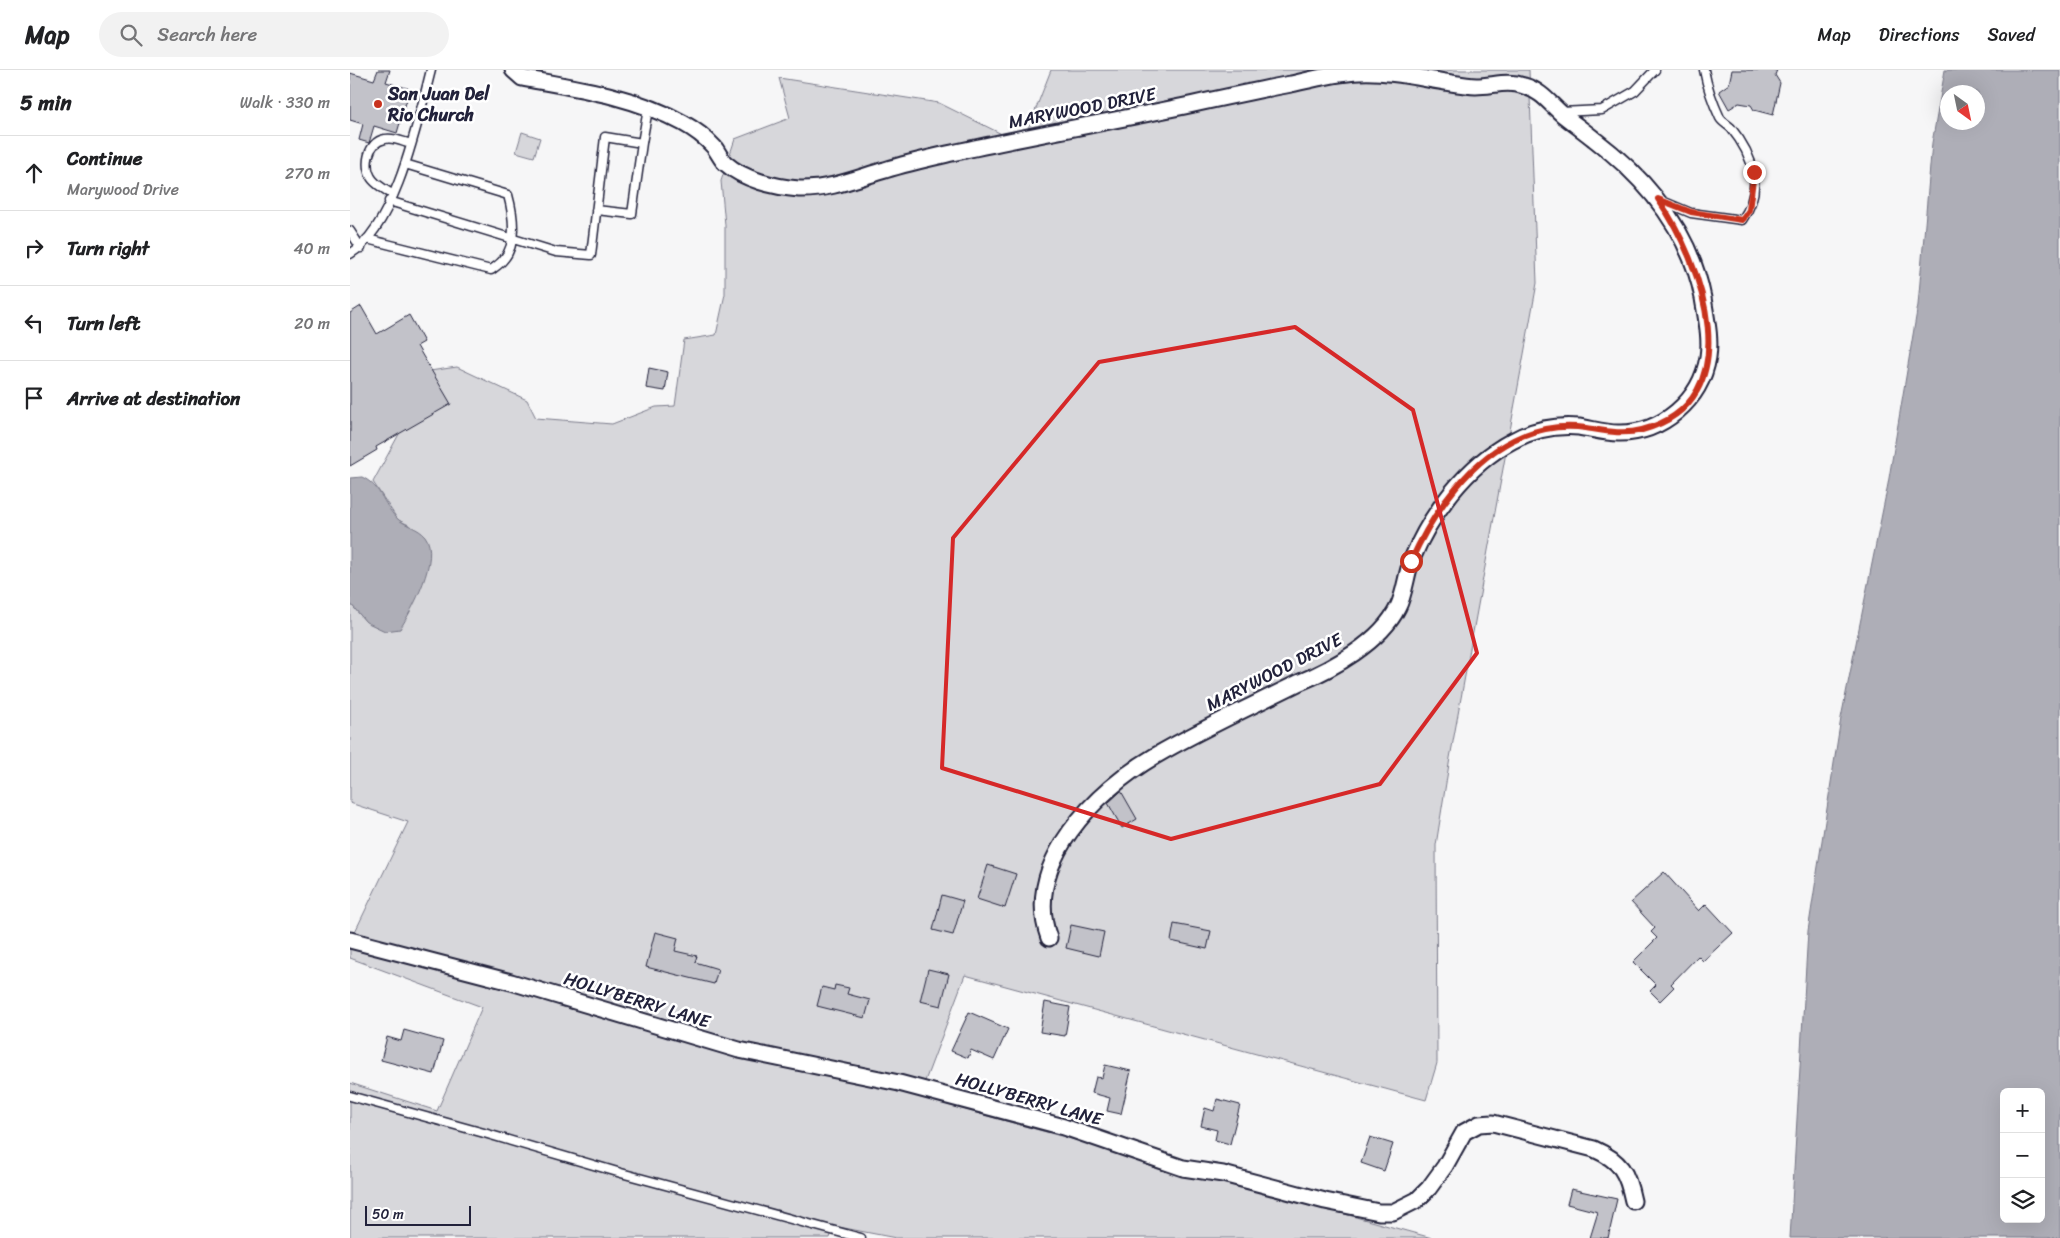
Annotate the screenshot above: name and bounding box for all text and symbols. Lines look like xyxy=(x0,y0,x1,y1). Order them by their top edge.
search box xyxy=(99,12,449,57)
text: Map xyxy=(25,14,69,56)
text: Search here xyxy=(157,18,257,51)
text: Map xyxy=(1818,19,1851,51)
text: Directions xyxy=(1879,19,1960,51)
text: Saved xyxy=(1988,19,2035,51)
icon: search xyxy=(117,21,145,49)
place label: San Juan Del Rio Church xyxy=(387,78,490,131)
street label: MARYWOOD DRIVE xyxy=(1006,78,1159,138)
text: 5 min xyxy=(20,84,72,122)
north arrow xyxy=(1940,85,1985,130)
text: Walk · 330 m xyxy=(240,88,330,117)
marker: San Juan Del Rio Church xyxy=(372,98,384,110)
text: Continue xyxy=(67,142,143,175)
icon: ahead xyxy=(20,159,48,187)
text: 270 m xyxy=(285,159,330,188)
route end xyxy=(1743,161,1766,184)
text: Marywood Drive xyxy=(67,175,179,204)
text: Turn right xyxy=(67,232,149,265)
icon: right xyxy=(20,234,48,262)
text: 40 m xyxy=(293,234,330,263)
text: Turn left xyxy=(67,307,140,340)
icon: left xyxy=(20,309,48,337)
text: 20 m xyxy=(294,309,330,338)
text: Arrive at destination xyxy=(67,382,240,415)
icon: arrive xyxy=(20,384,48,412)
route start xyxy=(1400,550,1423,573)
street label: MARYWOOD DRIVE xyxy=(1200,623,1349,720)
street label: HOLLYBERRY LANE xyxy=(560,963,715,1038)
street label: HOLLYBERRY LANE xyxy=(952,1063,1107,1136)
map controls xyxy=(2000,1088,2045,1223)
button: + xyxy=(2000,1088,2045,1133)
button: − xyxy=(2000,1133,2045,1178)
button: layers xyxy=(2000,1178,2045,1223)
text: 50 m xyxy=(372,1202,404,1227)
scale bar xyxy=(365,1203,471,1226)

